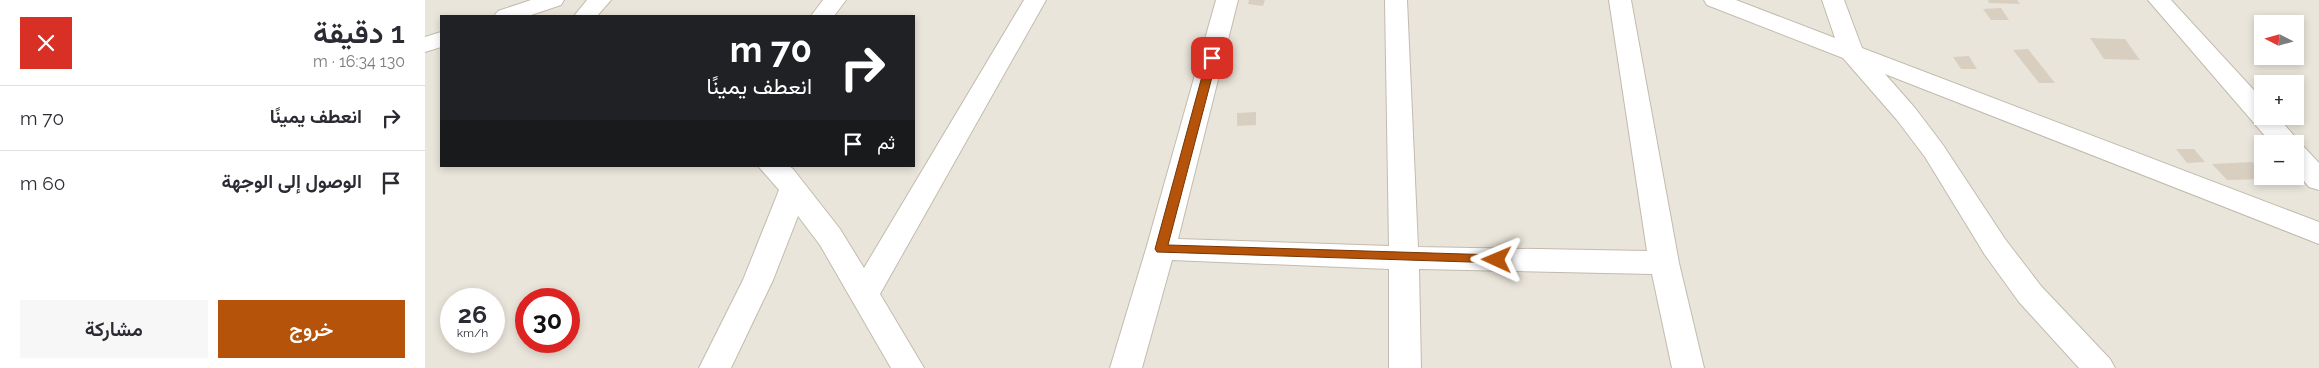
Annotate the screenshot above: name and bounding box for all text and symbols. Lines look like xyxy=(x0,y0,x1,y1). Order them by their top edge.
text: 1 دقيقة xyxy=(313,15,405,50)
north arrow xyxy=(2254,15,2304,65)
map controls xyxy=(2254,15,2304,185)
button: close xyxy=(20,17,72,69)
text: 70 m xyxy=(730,29,812,70)
icon: right xyxy=(830,35,895,100)
pin xyxy=(1191,37,1233,79)
icon: arrive xyxy=(1198,44,1226,72)
text: 130 m · 16:34 xyxy=(313,52,405,71)
text: انعطف يمينًا xyxy=(707,73,812,99)
button: + xyxy=(2254,75,2304,125)
icon: right xyxy=(377,104,405,132)
text: انعطف يمينًا xyxy=(270,105,362,127)
text: 70 m xyxy=(20,107,64,129)
icon: arrive xyxy=(839,130,867,158)
text: ثم xyxy=(877,131,895,153)
button: − xyxy=(2254,135,2304,185)
icon: arrive xyxy=(377,169,405,197)
text: الوصول إلى الوجهة xyxy=(222,170,362,192)
text: 60 m xyxy=(20,172,65,194)
position arrow xyxy=(1470,233,1522,285)
speed limit sign: 30 xyxy=(515,288,580,353)
text: 26 xyxy=(458,299,487,329)
button: مشاركة xyxy=(20,300,208,358)
button: خروج xyxy=(218,300,405,358)
text: km/h xyxy=(457,326,488,340)

